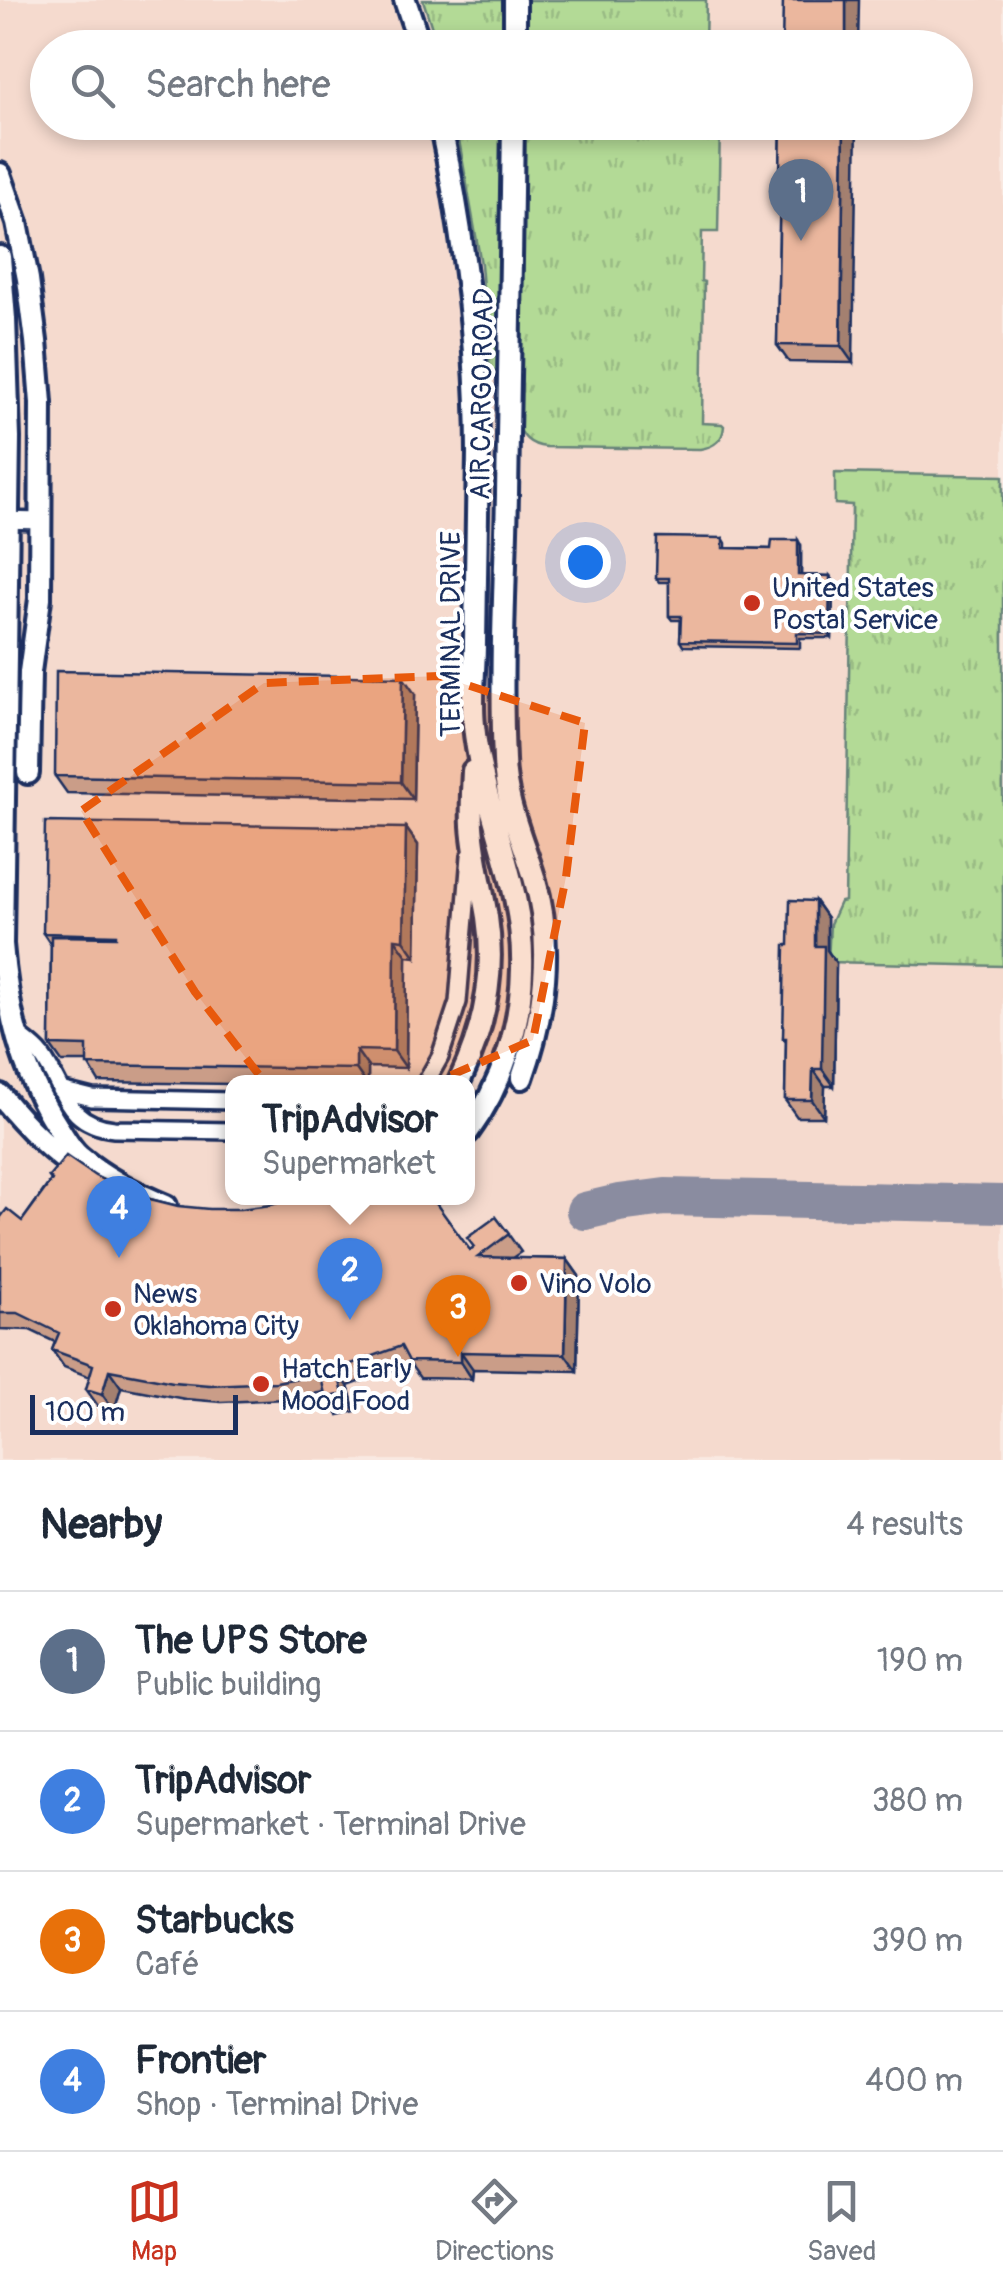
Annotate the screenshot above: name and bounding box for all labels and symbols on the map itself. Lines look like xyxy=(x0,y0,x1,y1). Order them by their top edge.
pin: 1 xyxy=(768,158,834,241)
street label: AIR CARGO ROAD xyxy=(463,288,502,500)
street label: TERMINAL DRIVE xyxy=(434,531,469,737)
your location xyxy=(560,537,611,588)
place label: United States Postal Service xyxy=(772,571,938,638)
marker: United States Postal Service xyxy=(741,592,763,614)
pin: 4 xyxy=(86,1176,152,1258)
pin: 2 xyxy=(318,1238,382,1320)
place label: Vino Volo xyxy=(539,1267,652,1302)
marker: Vino Volo xyxy=(508,1272,530,1294)
pin: 3 xyxy=(426,1274,490,1357)
place label: News Oklahoma City xyxy=(133,1277,299,1344)
marker: News Oklahoma City xyxy=(102,1298,124,1320)
place label: Hatch Early Mood Food xyxy=(281,1352,412,1419)
marker: Hatch Early Mood Food xyxy=(250,1373,272,1395)
scale bar xyxy=(30,1390,238,1434)

